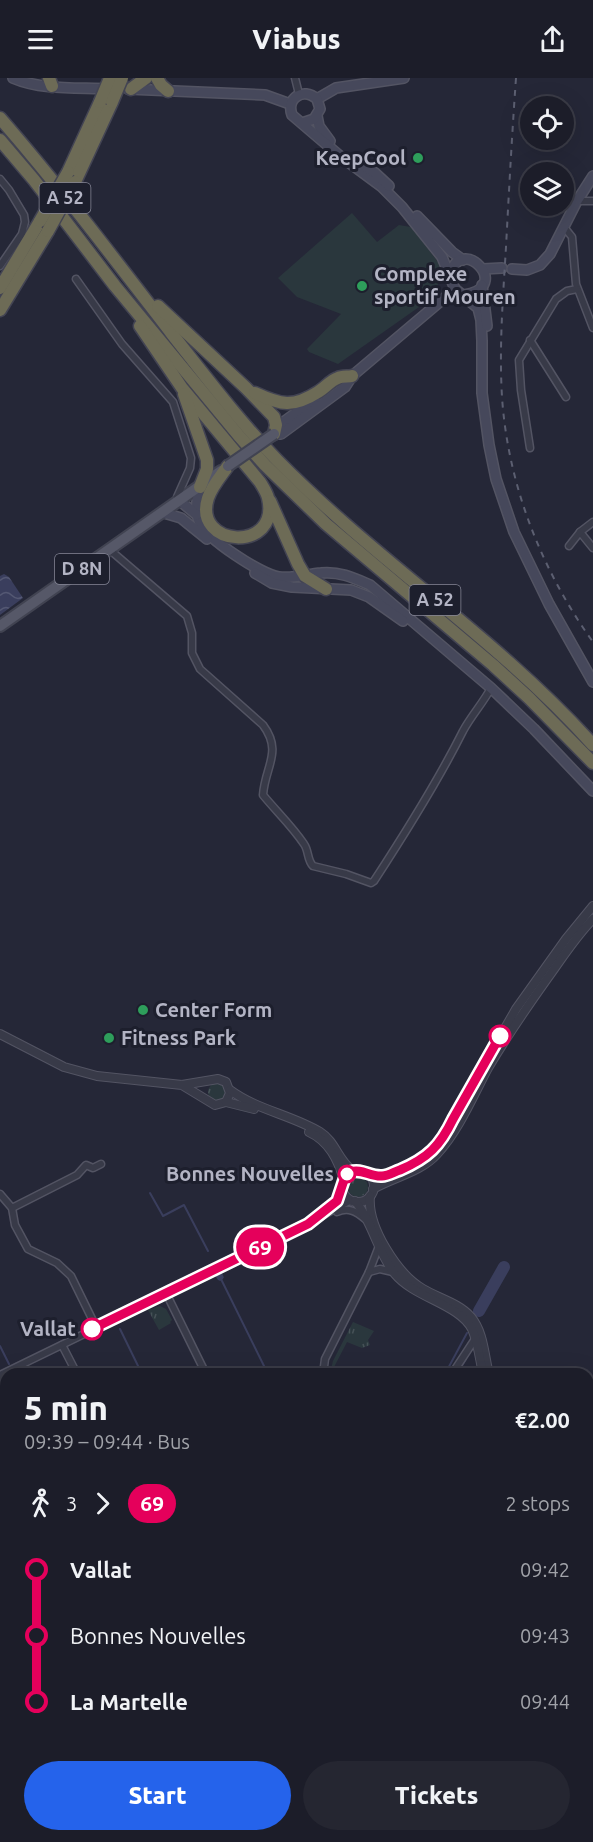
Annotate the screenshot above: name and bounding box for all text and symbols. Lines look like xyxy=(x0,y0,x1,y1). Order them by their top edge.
icon: menu xyxy=(24,23,57,56)
icon: share xyxy=(536,23,569,56)
text: Viabus xyxy=(252,24,341,54)
map controls xyxy=(520,96,574,216)
button: locate xyxy=(520,96,574,150)
place label: KeepCool xyxy=(316,146,406,169)
marker: KeepCool xyxy=(411,151,425,165)
button: layers xyxy=(520,162,574,216)
road number: A 52 xyxy=(40,183,90,213)
place label: Complexe sportif Mouren xyxy=(374,262,516,308)
marker: Complexe sportif Mouren xyxy=(355,279,369,293)
road number: D 8N xyxy=(55,554,109,584)
road number: A 52 xyxy=(410,585,460,615)
place label: Center Form xyxy=(155,998,272,1021)
marker: Center Form xyxy=(136,1003,150,1017)
unlabelled marker xyxy=(489,1025,511,1047)
place label: Fitness Park xyxy=(121,1026,236,1049)
marker: Fitness Park xyxy=(102,1031,116,1045)
place label: Bonnes Nouvelles xyxy=(166,1162,334,1185)
marker: Bonnes Nouvelles xyxy=(338,1165,356,1183)
line badge: 69 xyxy=(233,1228,287,1266)
text: 69 xyxy=(248,1235,272,1259)
place label: Vallat xyxy=(20,1317,76,1340)
marker: Vallat xyxy=(81,1318,103,1340)
text: 5 min xyxy=(24,1389,108,1426)
text: €2.00 xyxy=(515,1407,570,1432)
text: 09:39 – 09:44 · Bus xyxy=(24,1430,190,1453)
icon: walk xyxy=(24,1487,57,1520)
icon: forward xyxy=(86,1487,119,1520)
text: 69 xyxy=(140,1491,164,1515)
text: 3 xyxy=(66,1492,77,1515)
text: 2 stops xyxy=(506,1492,570,1515)
text: Vallat xyxy=(70,1557,132,1582)
text: 09:42 xyxy=(520,1558,570,1581)
text: Bonnes Nouvelles xyxy=(70,1623,246,1648)
text: 09:43 xyxy=(520,1624,570,1647)
text: La Martelle xyxy=(70,1689,188,1714)
text: 09:44 xyxy=(520,1690,570,1713)
button: Start xyxy=(24,1761,291,1830)
button: Tickets xyxy=(303,1761,570,1830)

